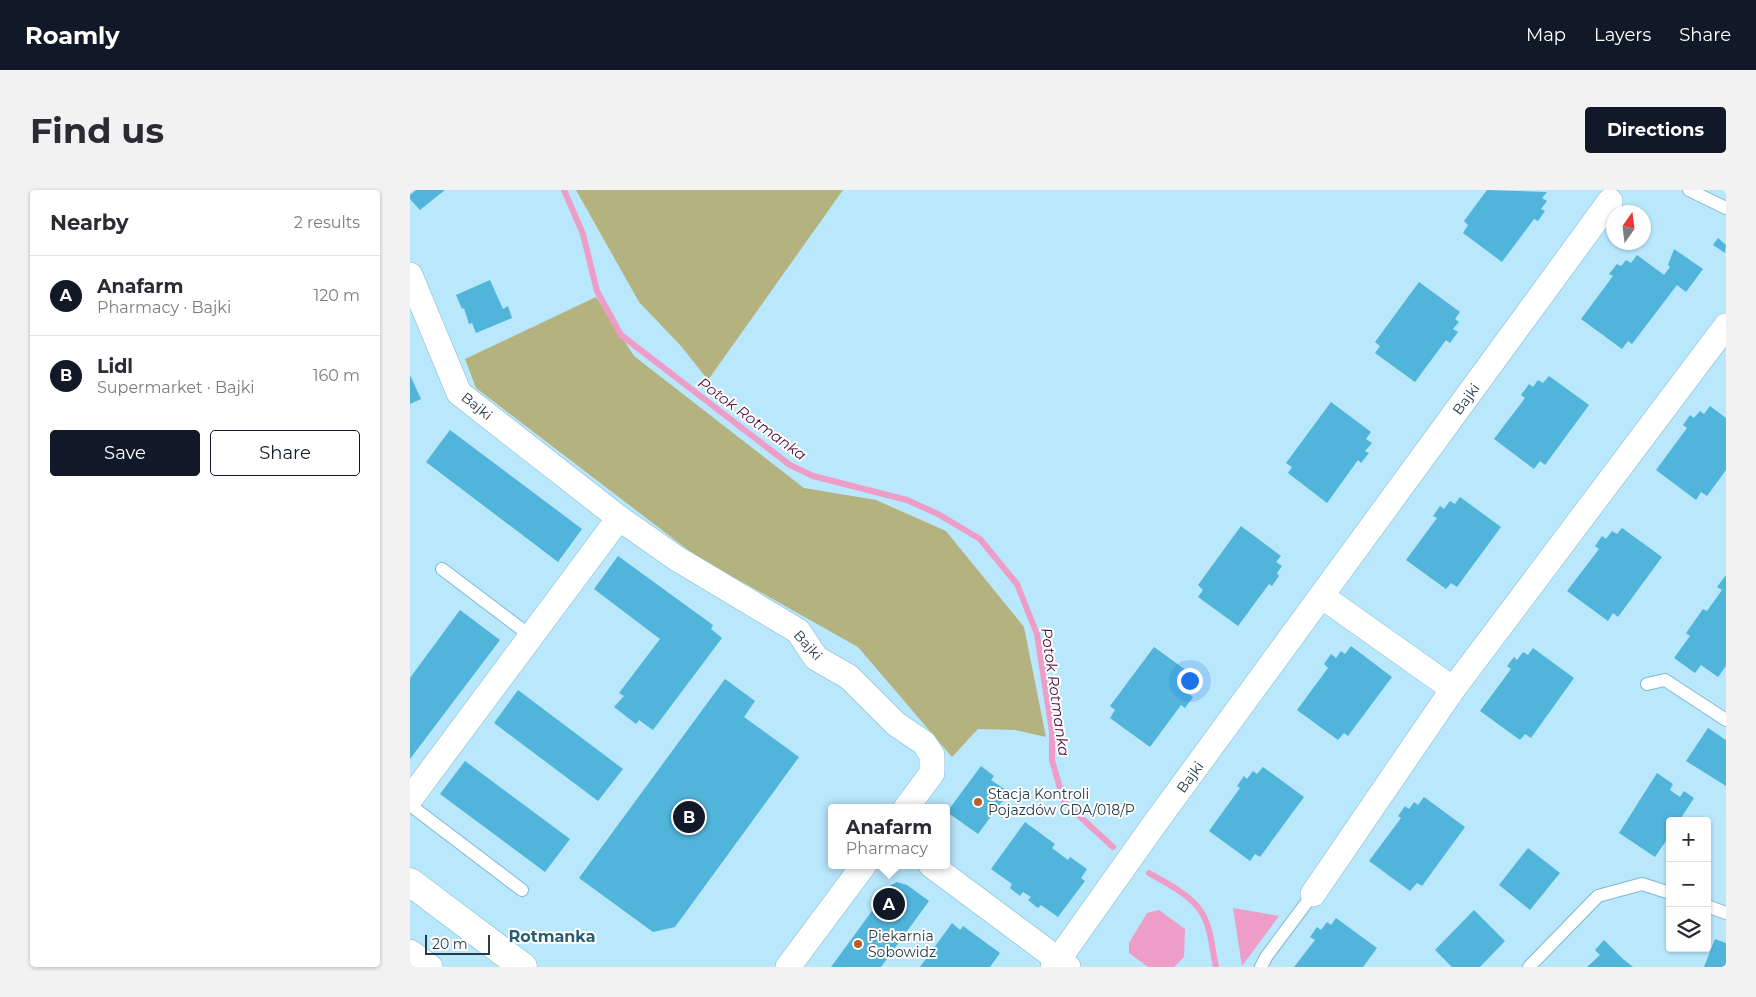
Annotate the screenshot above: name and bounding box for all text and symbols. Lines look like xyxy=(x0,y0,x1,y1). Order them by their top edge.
text: Roamly xyxy=(25,21,120,50)
text: Map xyxy=(1526,24,1566,46)
text: Layers xyxy=(1594,24,1651,46)
text: Share xyxy=(1679,24,1731,46)
button: Directions xyxy=(1585,107,1726,153)
text: Find us xyxy=(30,109,164,152)
north arrow xyxy=(1606,205,1651,250)
text: Nearby xyxy=(50,210,129,235)
text: 2 results xyxy=(294,213,360,232)
text: Anafarm xyxy=(97,275,183,298)
text: A xyxy=(60,286,72,305)
text: 120 m xyxy=(313,286,360,305)
text: Pharmacy · Bajki xyxy=(97,298,231,317)
text: Lidl xyxy=(97,355,133,378)
text: B xyxy=(60,366,72,385)
text: 160 m xyxy=(313,366,360,385)
water label: Potok Rotmanka xyxy=(694,373,810,464)
text: Supermarket · Bajki xyxy=(97,378,255,397)
street label: Bajki xyxy=(1448,380,1484,418)
street label: Bajki xyxy=(458,388,496,424)
button: Save xyxy=(50,430,200,476)
button: Share xyxy=(210,430,360,476)
street label: Bajki xyxy=(790,626,826,664)
water label: Potok Rotmanka xyxy=(1037,627,1074,757)
your location xyxy=(1177,668,1203,694)
street label: Bajki xyxy=(1172,758,1208,796)
place label: Stacja Kontroli Pojazdów GDA/018/P xyxy=(988,785,1135,819)
marker: Stacja Kontroli Pojazdów GDA/018/P xyxy=(972,796,984,808)
pin: B xyxy=(673,798,705,836)
popup xyxy=(828,804,950,869)
text: Anafarm xyxy=(846,816,932,839)
map controls xyxy=(1666,817,1711,952)
button: + xyxy=(1666,817,1711,862)
text: Pharmacy xyxy=(846,839,928,858)
button: − xyxy=(1666,862,1711,907)
pin: A xyxy=(873,885,905,923)
button: layers xyxy=(1666,907,1711,952)
district label: Rotmanka xyxy=(508,927,596,946)
place label: Piekarnia Sobowidz xyxy=(868,927,936,961)
scale bar xyxy=(425,932,490,955)
text: 20 m xyxy=(432,935,468,953)
marker: Piekarnia Sobowidz xyxy=(852,938,864,950)

